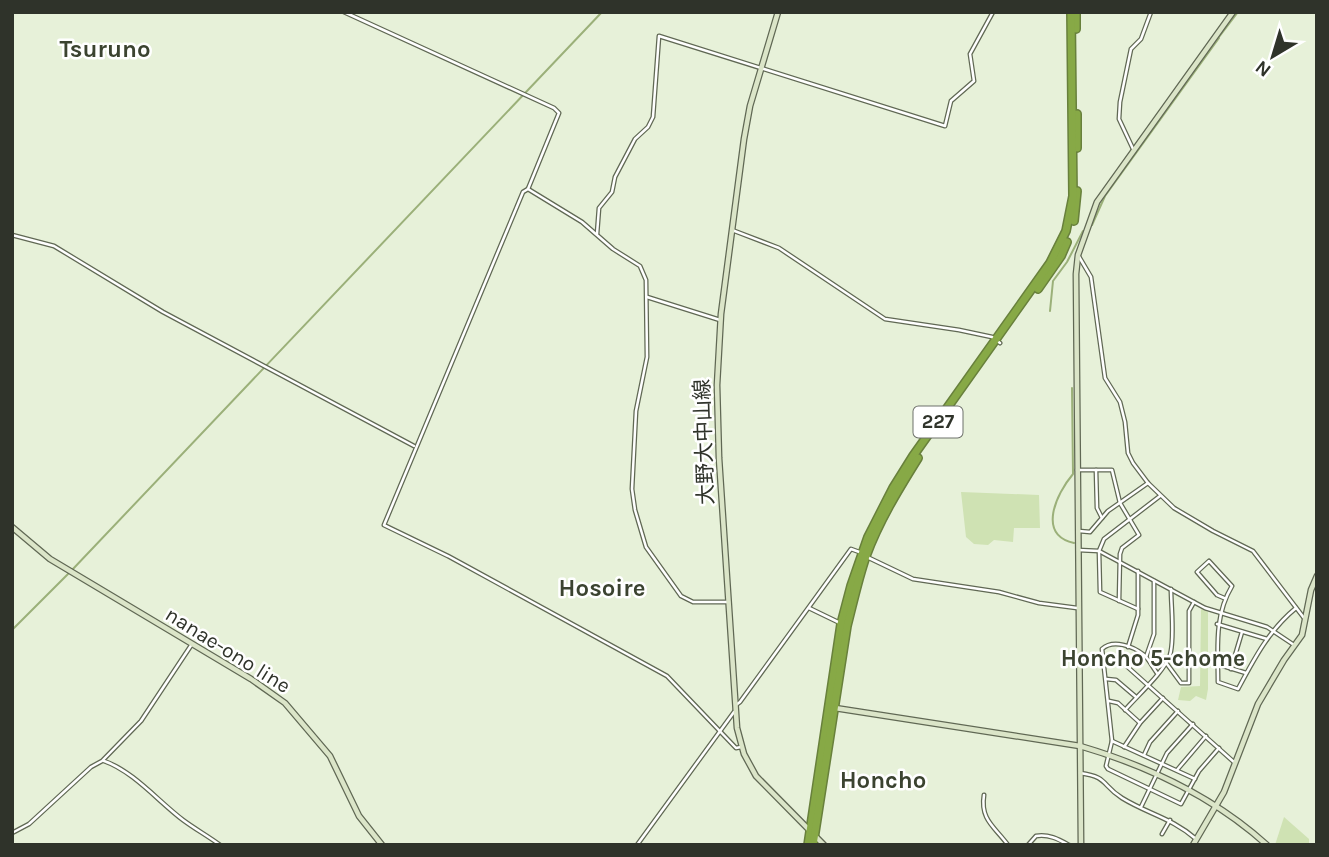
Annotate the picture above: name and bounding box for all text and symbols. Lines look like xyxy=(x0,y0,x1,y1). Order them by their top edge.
north arrow xyxy=(1238,21,1308,91)
district label: Tsuruno xyxy=(59,35,151,63)
text: N xyxy=(1251,56,1275,81)
street label: 大野大中山線 xyxy=(690,379,718,505)
road number: 227 xyxy=(914,406,962,438)
district label: Hosoire xyxy=(559,574,645,602)
street label: nanae-ono line xyxy=(161,602,295,698)
district label: Honcho 5-chome xyxy=(1061,645,1245,672)
district label: Honcho xyxy=(840,766,926,794)

